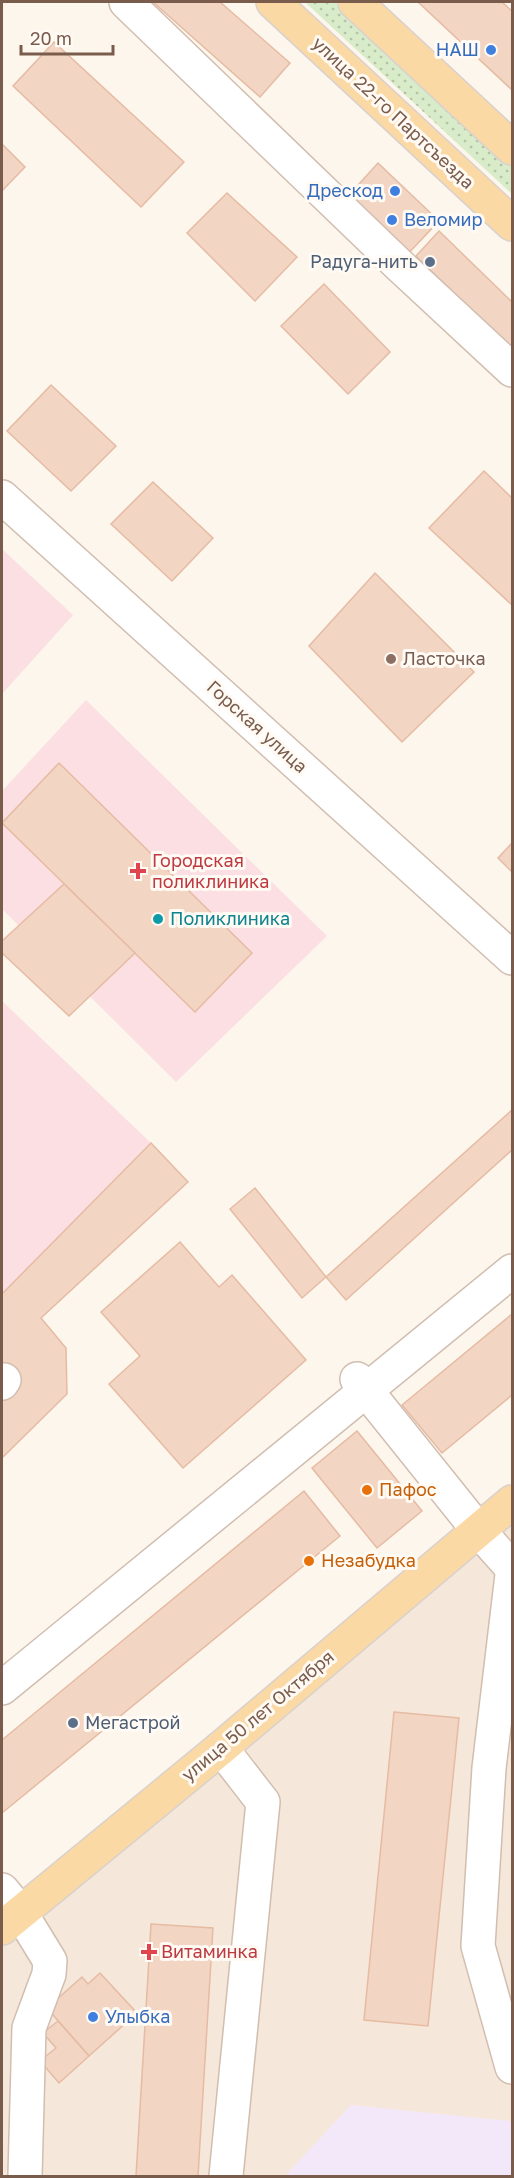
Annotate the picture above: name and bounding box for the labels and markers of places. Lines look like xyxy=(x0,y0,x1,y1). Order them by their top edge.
place label: НАШ xyxy=(436,38,479,60)
marker: НАШ xyxy=(484,43,498,57)
place label: Дрескод xyxy=(307,179,383,201)
marker: Дрескод xyxy=(388,184,402,198)
place label: Веломир xyxy=(404,208,483,230)
marker: Веломир xyxy=(385,213,399,227)
place label: Радуга-нить xyxy=(310,250,418,272)
marker: Радуга-нить xyxy=(423,255,437,269)
place label: Ласточка xyxy=(403,647,486,669)
marker: Ласточка xyxy=(384,652,398,666)
place label: Городская поликлиника xyxy=(152,849,269,892)
marker: Городская поликлиника xyxy=(129,862,147,880)
place label: Поликлиника xyxy=(170,907,290,929)
marker: Поликлиника xyxy=(151,912,165,926)
place label: Пафос xyxy=(379,1478,437,1500)
marker: Пафос xyxy=(360,1483,374,1497)
place label: Незабудка xyxy=(321,1549,416,1571)
marker: Незабудка xyxy=(302,1554,316,1568)
place label: Мегастрой xyxy=(85,1711,181,1733)
marker: Мегастрой xyxy=(66,1716,80,1730)
place label: Витаминка xyxy=(161,1940,258,1962)
marker: Витаминка xyxy=(142,1945,156,1959)
place label: Улыбка xyxy=(105,2005,170,2027)
marker: Улыбка xyxy=(86,2010,100,2024)

